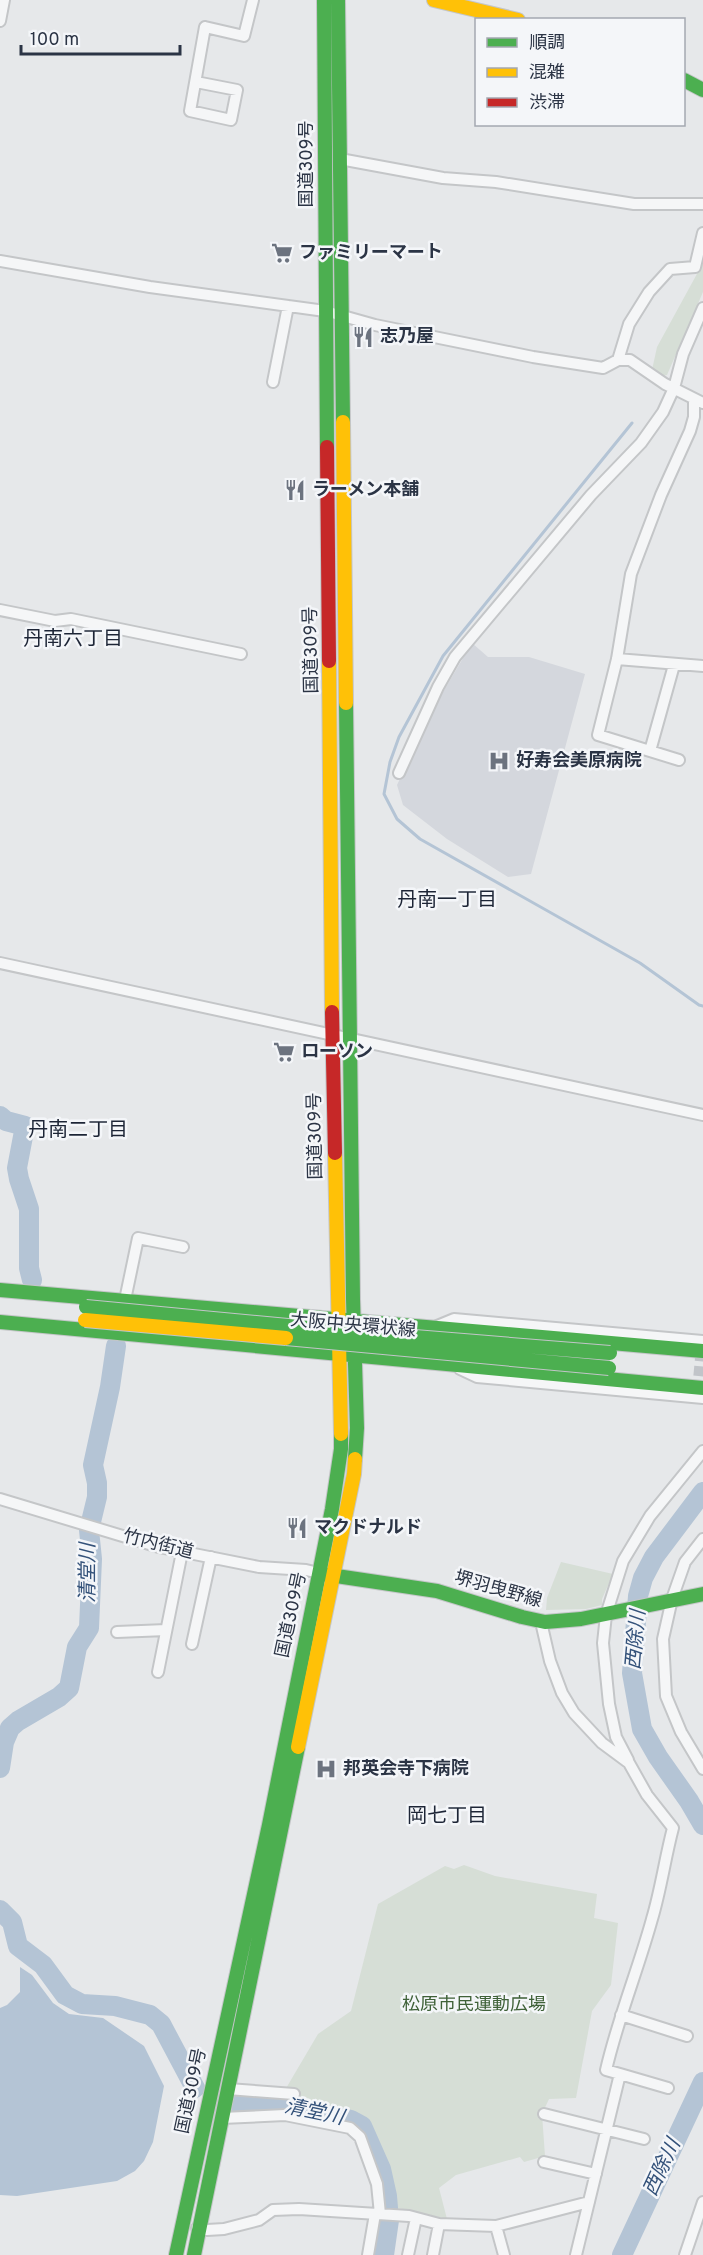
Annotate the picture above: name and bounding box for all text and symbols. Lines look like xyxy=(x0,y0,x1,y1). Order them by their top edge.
scale bar xyxy=(21,18,180,56)
legend xyxy=(475,18,685,126)
text: 100 m xyxy=(30,29,79,52)
text: 順調 xyxy=(529,32,565,55)
text: 混雑 xyxy=(529,62,565,85)
text: 渋滞 xyxy=(529,92,565,115)
street label: 国道309号 xyxy=(296,121,319,207)
supermarket icon: ファミリーマート xyxy=(270,241,294,265)
place label: ファミリーマート xyxy=(299,242,443,265)
restaurant icon: 志乃屋 xyxy=(351,325,375,349)
place label: 志乃屋 xyxy=(380,326,434,349)
restaurant icon: ラーメン本舗 xyxy=(283,478,307,502)
place label: ラーメン本舗 xyxy=(312,479,419,502)
street label: 国道309号 xyxy=(300,606,324,694)
district label: 丹南六丁目 xyxy=(23,627,123,653)
hospital icon: 好寿会美原病院 xyxy=(487,749,511,773)
place label: 好寿会美原病院 xyxy=(516,750,642,773)
district label: 丹南一丁目 xyxy=(397,888,497,914)
supermarket icon: ローソン xyxy=(272,1040,296,1064)
place label: ローソン xyxy=(301,1041,373,1064)
street label: 国道309号 xyxy=(304,1092,328,1180)
district label: 丹南二丁目 xyxy=(28,1118,128,1144)
street label: 大阪中央環状線 xyxy=(289,1309,417,1343)
restaurant icon: マクドナルド xyxy=(285,1516,309,1540)
place label: マクドナルド xyxy=(314,1517,422,1540)
street label: 竹内街道 xyxy=(120,1525,196,1565)
water label: 清堂川 xyxy=(76,1541,102,1603)
street label: 堺羽曳野線 xyxy=(452,1567,544,1613)
street label: 国道309号 xyxy=(272,1570,312,1660)
water label: 西除川 xyxy=(621,1607,653,1671)
hospital icon: 邦英会寺下病院 xyxy=(314,1757,338,1781)
place label: 邦英会寺下病院 xyxy=(343,1758,469,1781)
district label: 岡七丁目 xyxy=(407,1804,487,1830)
park label: 松原市民運動広場 xyxy=(402,1994,546,2017)
street label: 国道309号 xyxy=(172,2046,212,2136)
water label: 清堂川 xyxy=(282,2094,348,2132)
water label: 西除川 xyxy=(639,2134,688,2201)

